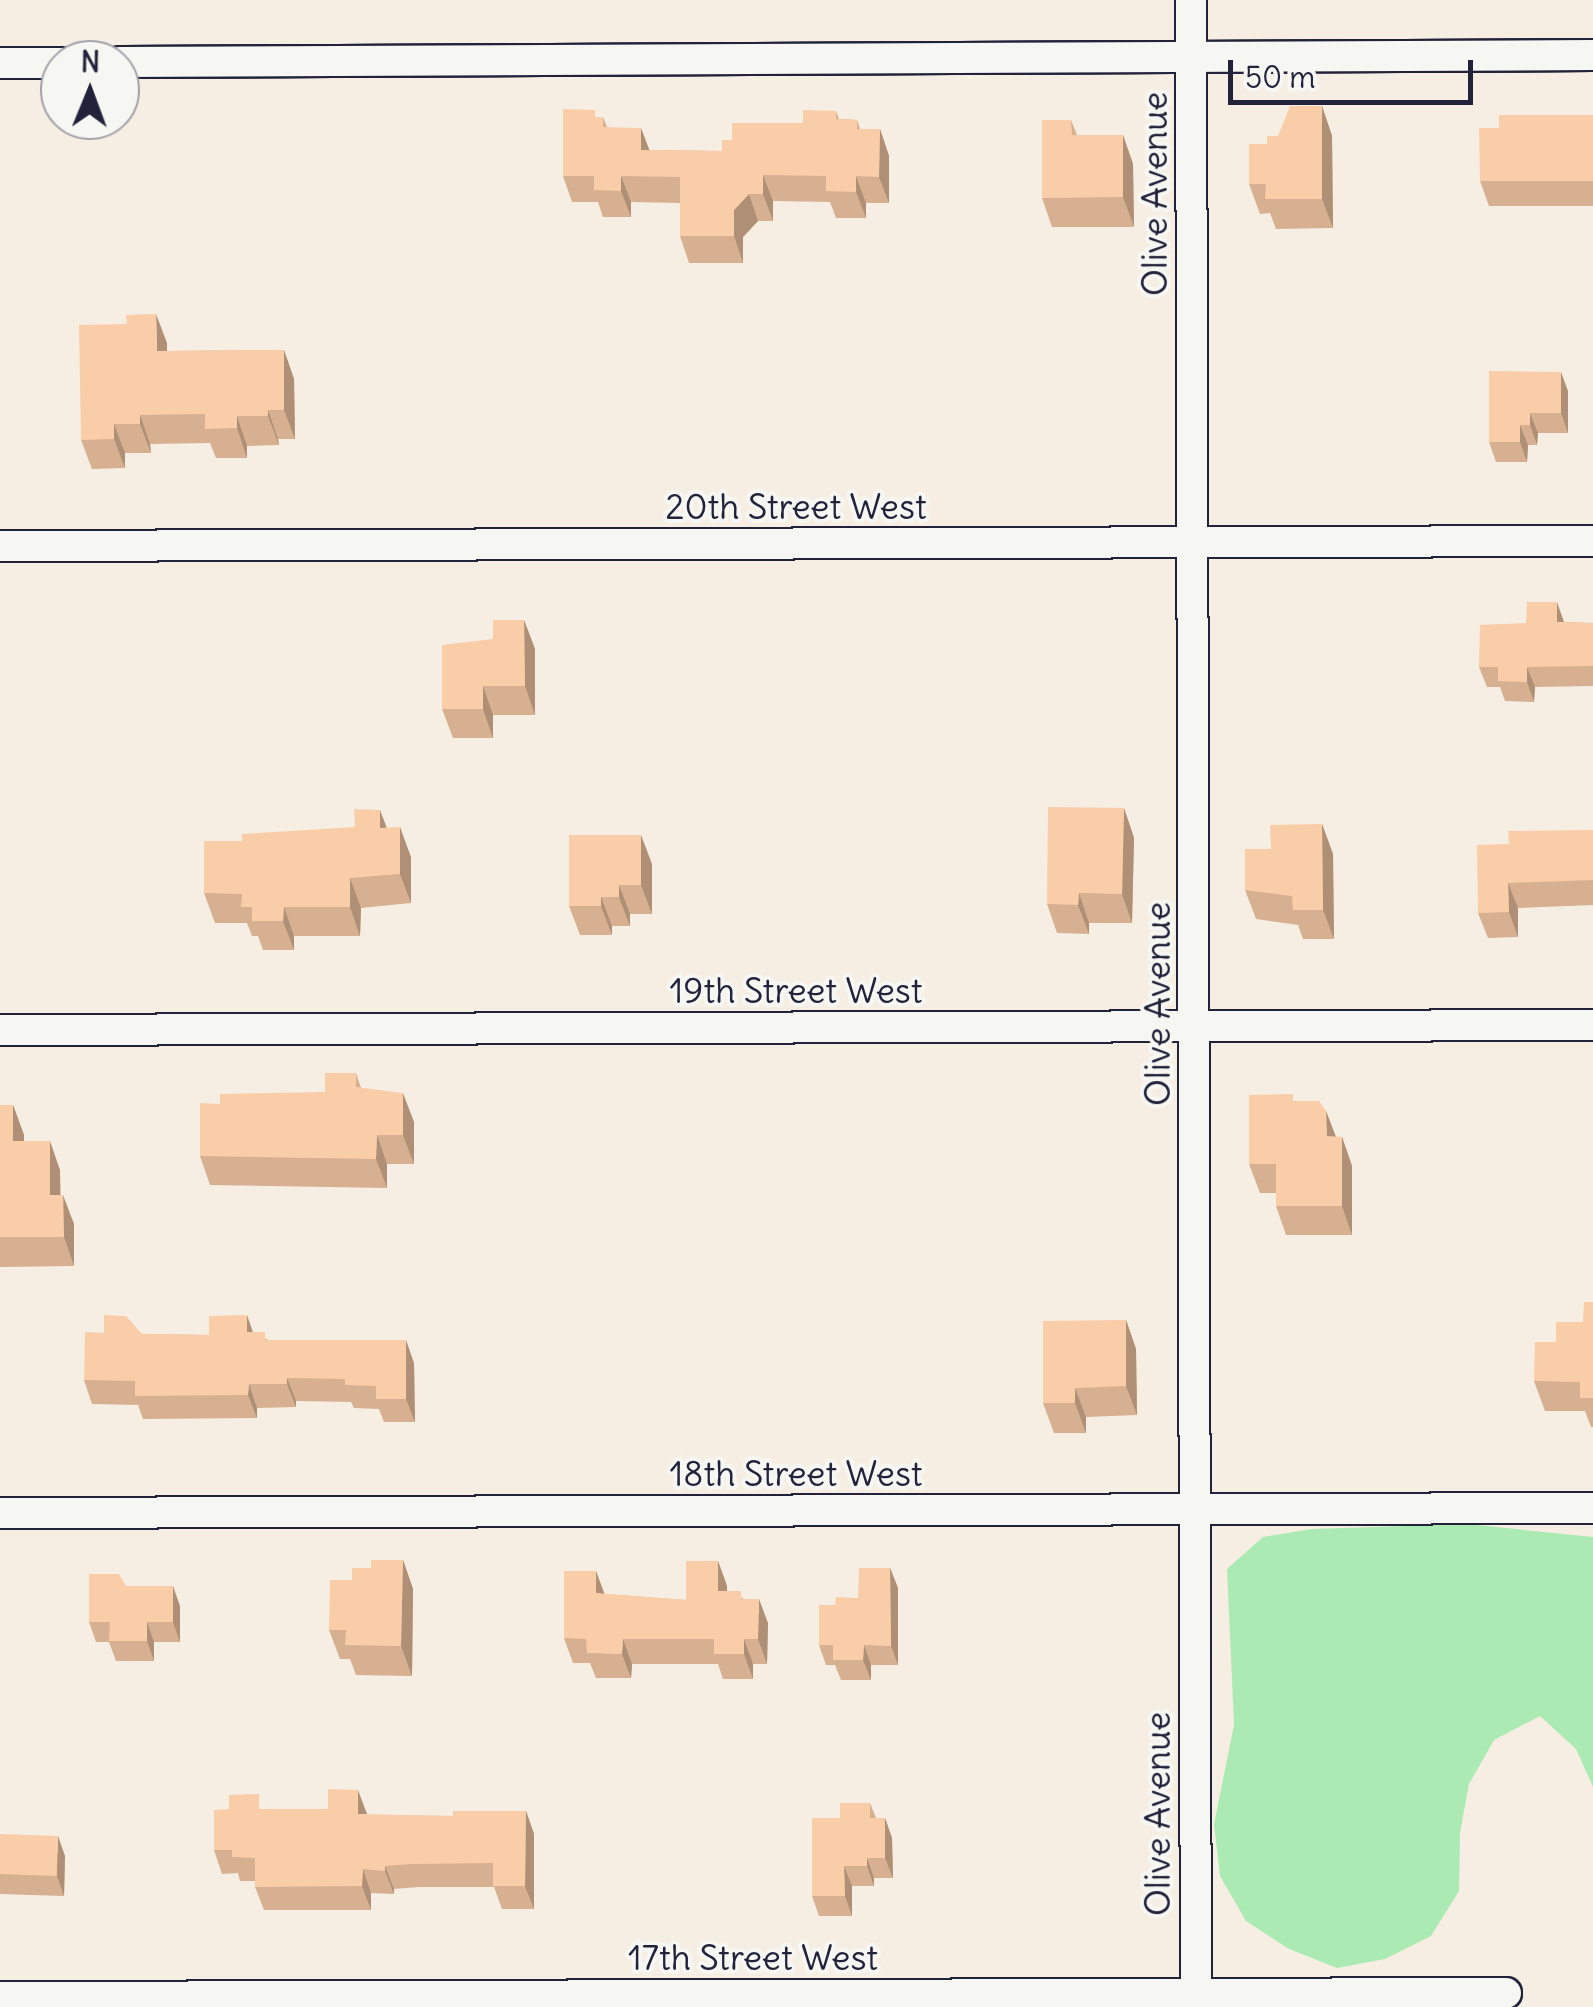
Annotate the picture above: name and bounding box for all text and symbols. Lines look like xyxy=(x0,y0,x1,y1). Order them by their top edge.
north arrow xyxy=(40,40,140,140)
scale bar xyxy=(1233,40,1478,102)
text: N xyxy=(80,44,100,80)
text: 50 m xyxy=(1245,58,1315,96)
street label: Olive Avenue xyxy=(1133,92,1175,296)
street label: 20th Street West xyxy=(665,485,927,527)
street label: Olive Avenue xyxy=(1136,902,1178,1106)
street label: 19th Street West xyxy=(669,969,923,1011)
street label: 18th Street West xyxy=(669,1452,923,1494)
street label: Olive Avenue xyxy=(1136,1712,1178,1916)
street label: 17th Street West xyxy=(628,1936,878,1978)

